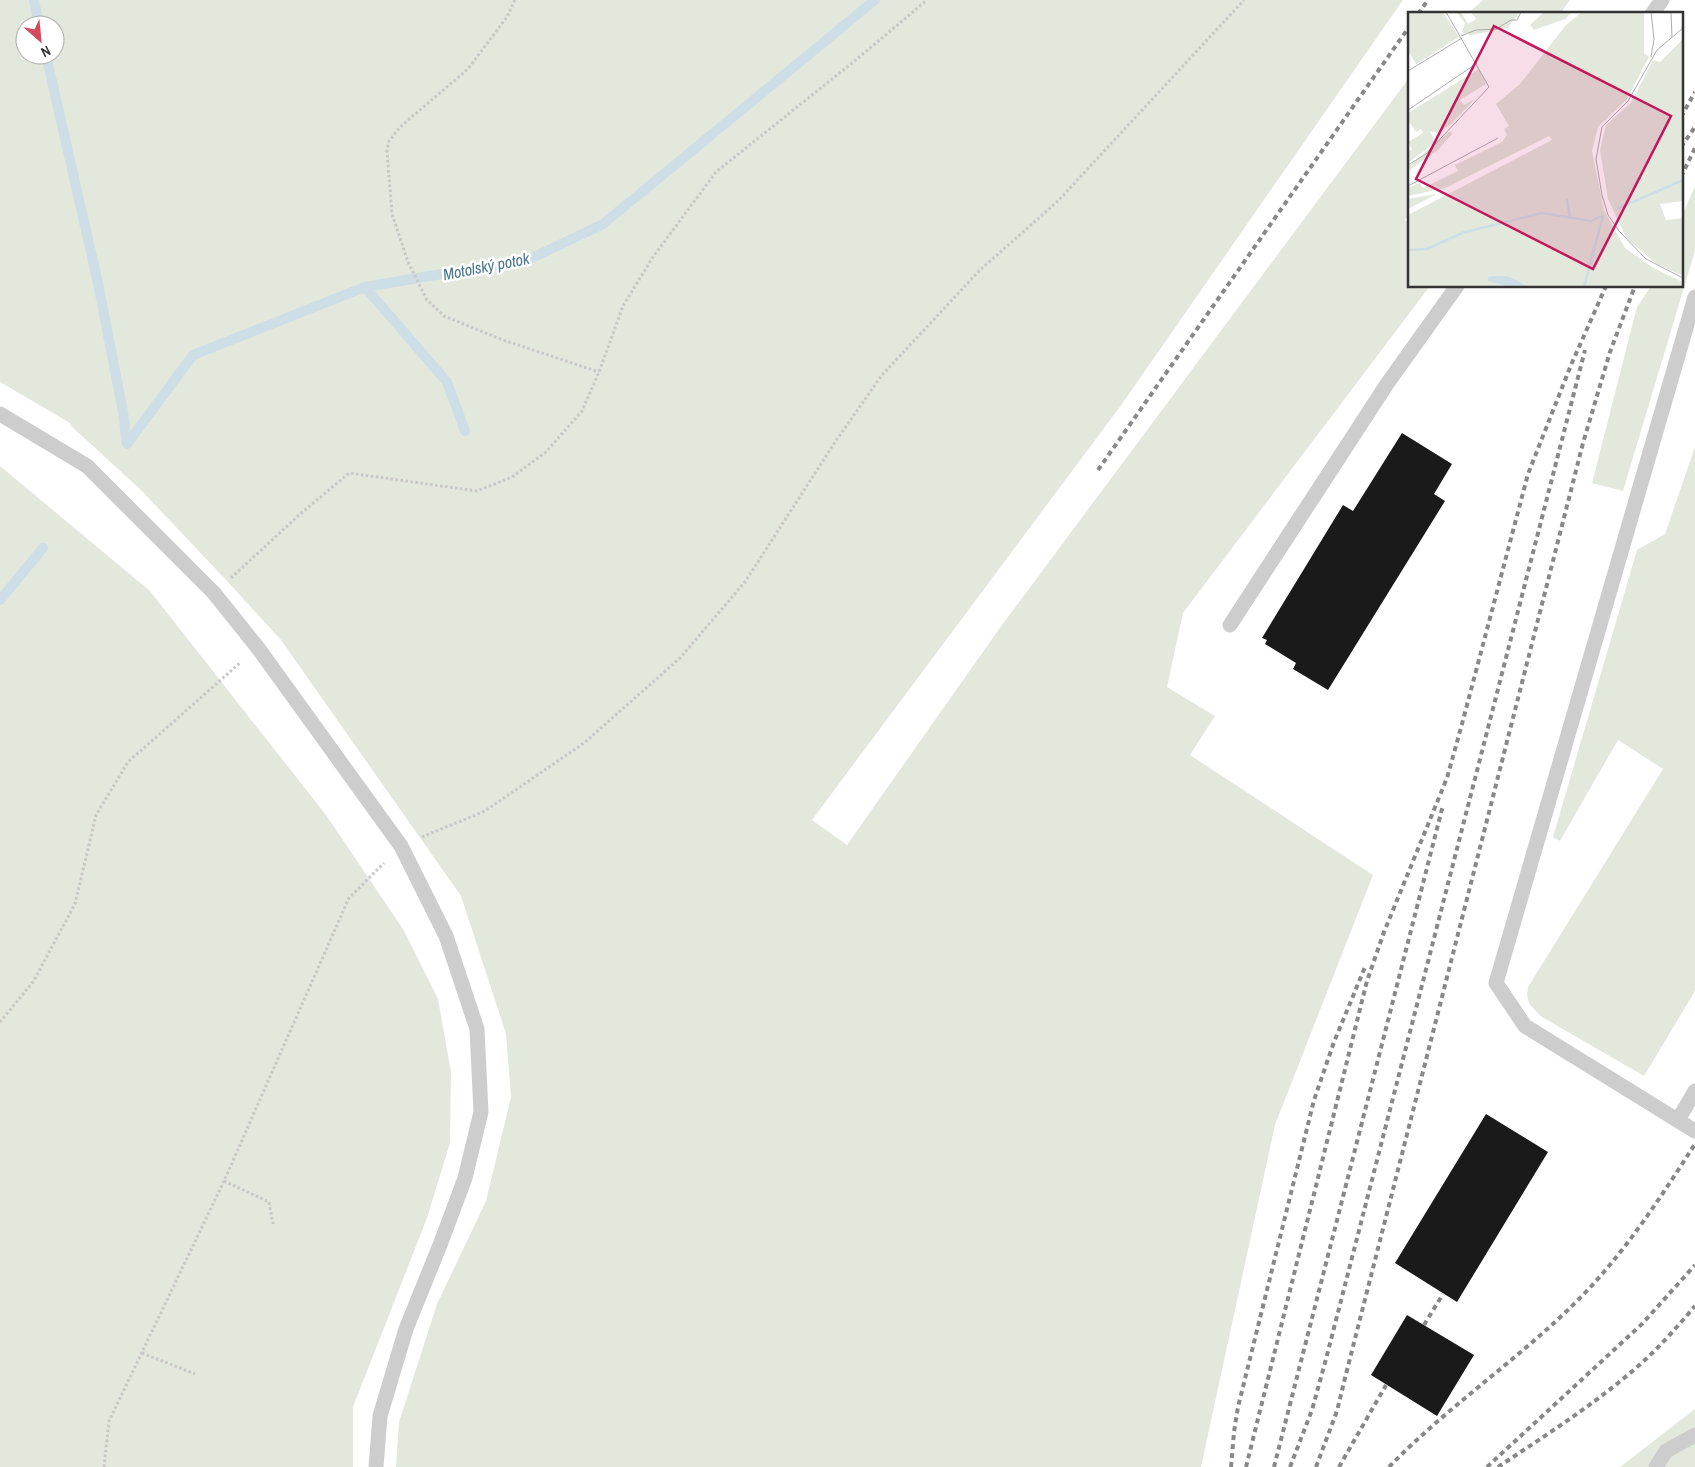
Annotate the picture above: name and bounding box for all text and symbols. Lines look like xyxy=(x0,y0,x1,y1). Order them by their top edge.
inset map xyxy=(1408,12,1682,288)
north arrow xyxy=(15,15,65,65)
text: N xyxy=(38,42,54,61)
water label: Motolský potok xyxy=(441,247,531,285)

